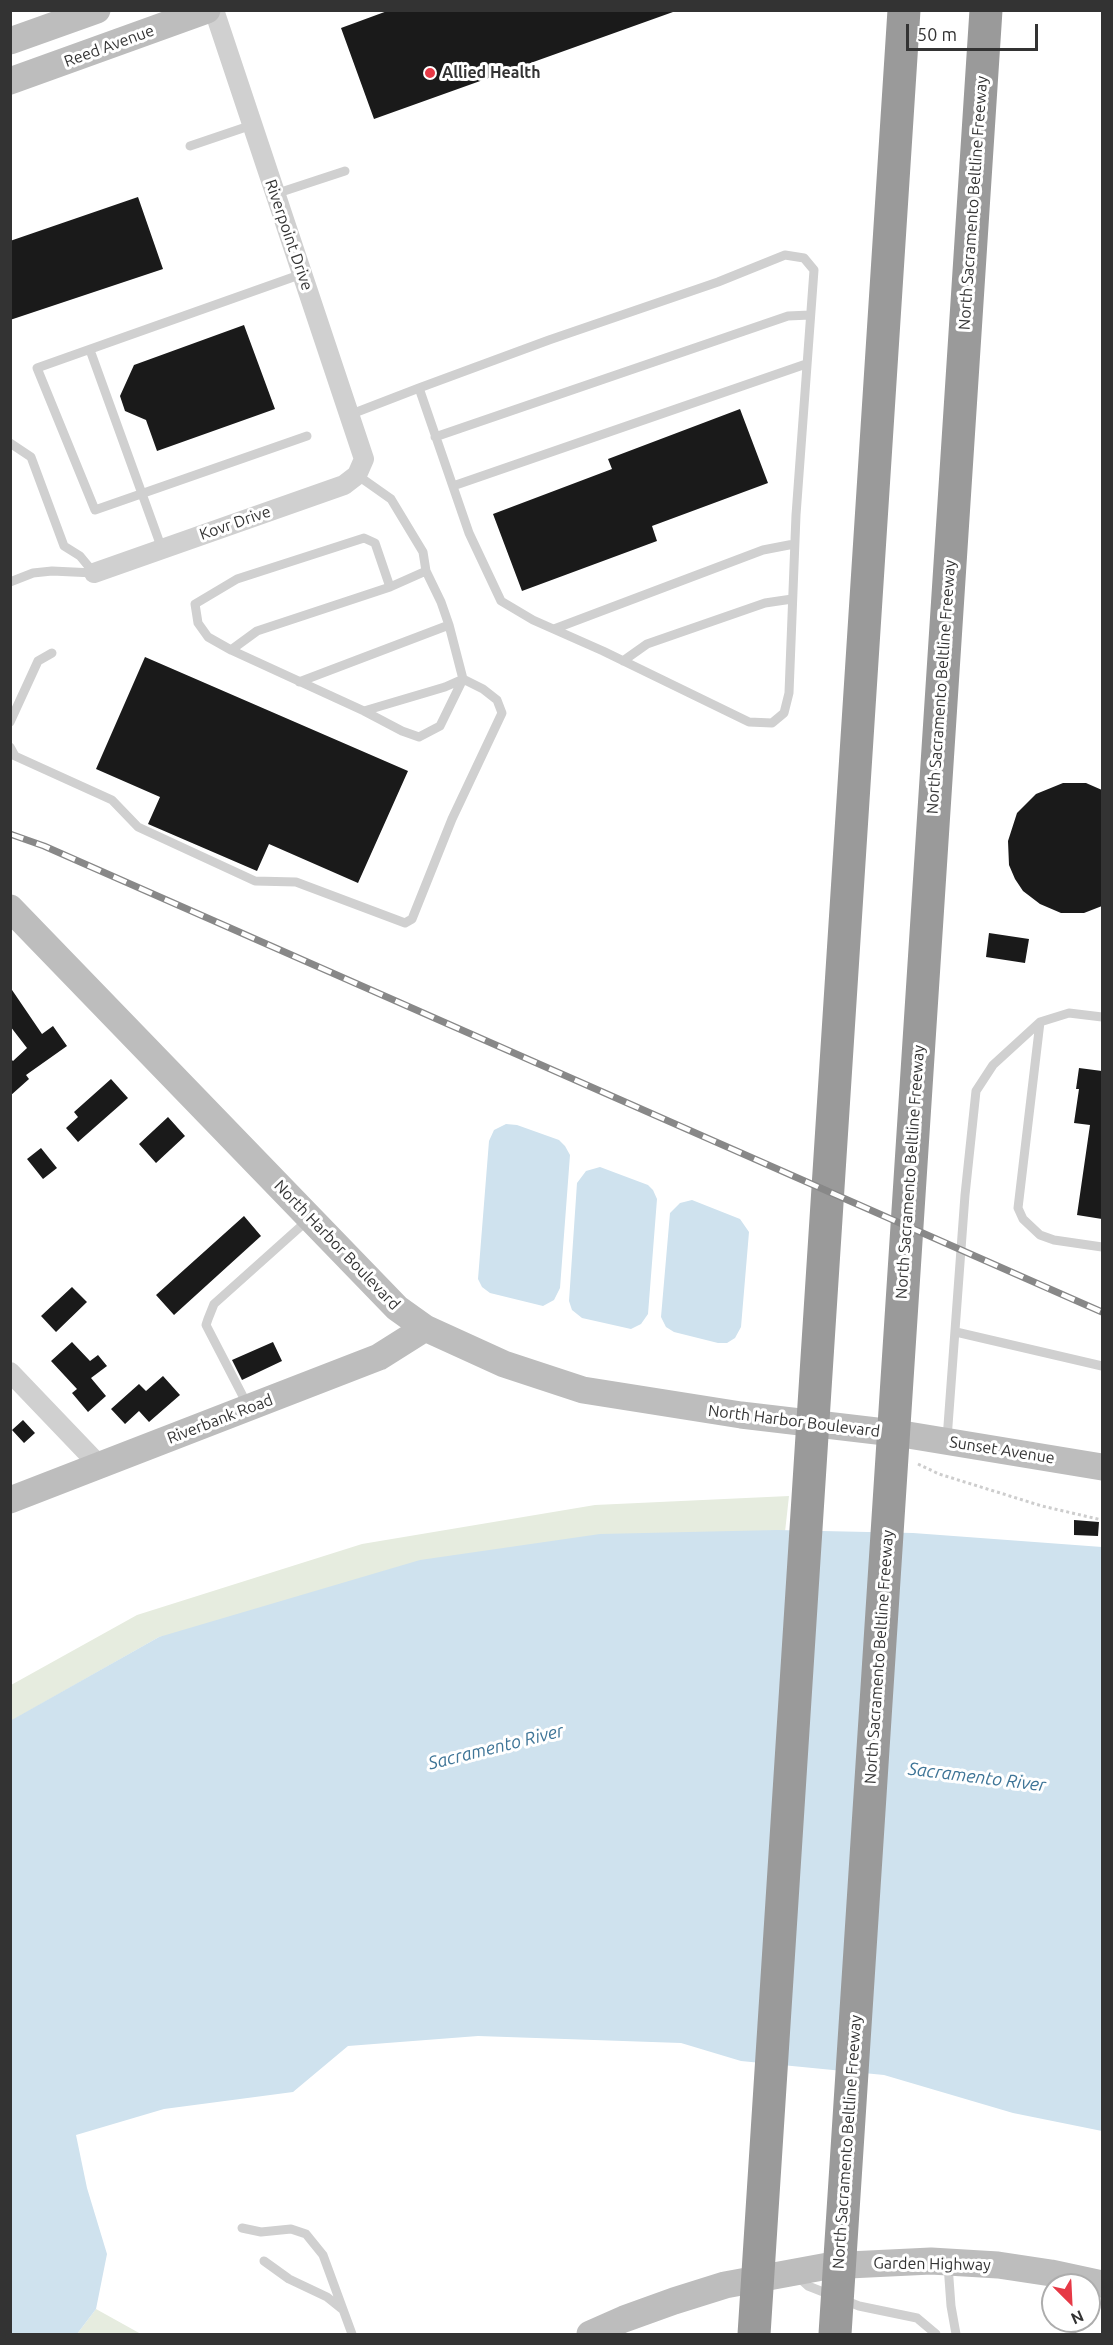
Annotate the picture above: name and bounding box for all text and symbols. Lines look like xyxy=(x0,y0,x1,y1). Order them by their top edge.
scale bar xyxy=(909,12,1041,50)
street label: Reed Avenue xyxy=(61,21,157,71)
text: 50 m xyxy=(917,24,957,44)
place label: Allied Health xyxy=(442,63,541,83)
marker: Allied Health xyxy=(423,66,437,80)
street label: North Sacramento Beltline Freeway xyxy=(955,75,991,331)
street label: Riverpoint Drive xyxy=(261,177,317,293)
street label: Kovr Drive xyxy=(197,502,273,544)
street label: North Sacramento Beltline Freeway xyxy=(923,559,959,815)
street label: North Sacramento Beltline Freeway xyxy=(892,1044,928,1300)
street label: North Harbor Boulevard xyxy=(270,1176,404,1314)
street label: Riverbank Road xyxy=(164,1390,276,1448)
street label: North Harbor Boulevard xyxy=(707,1401,881,1441)
street label: Sunset Avenue xyxy=(948,1432,1056,1468)
street label: North Sacramento Beltline Freeway xyxy=(861,1529,897,1785)
water label: Sacramento River xyxy=(426,1720,566,1774)
water label: Sacramento River xyxy=(907,1758,1047,1796)
street label: North Sacramento Beltline Freeway xyxy=(829,2014,865,2270)
street label: Garden Highway xyxy=(873,2253,991,2275)
north arrow xyxy=(1041,2273,1101,2333)
text: N xyxy=(1068,2307,1087,2328)

